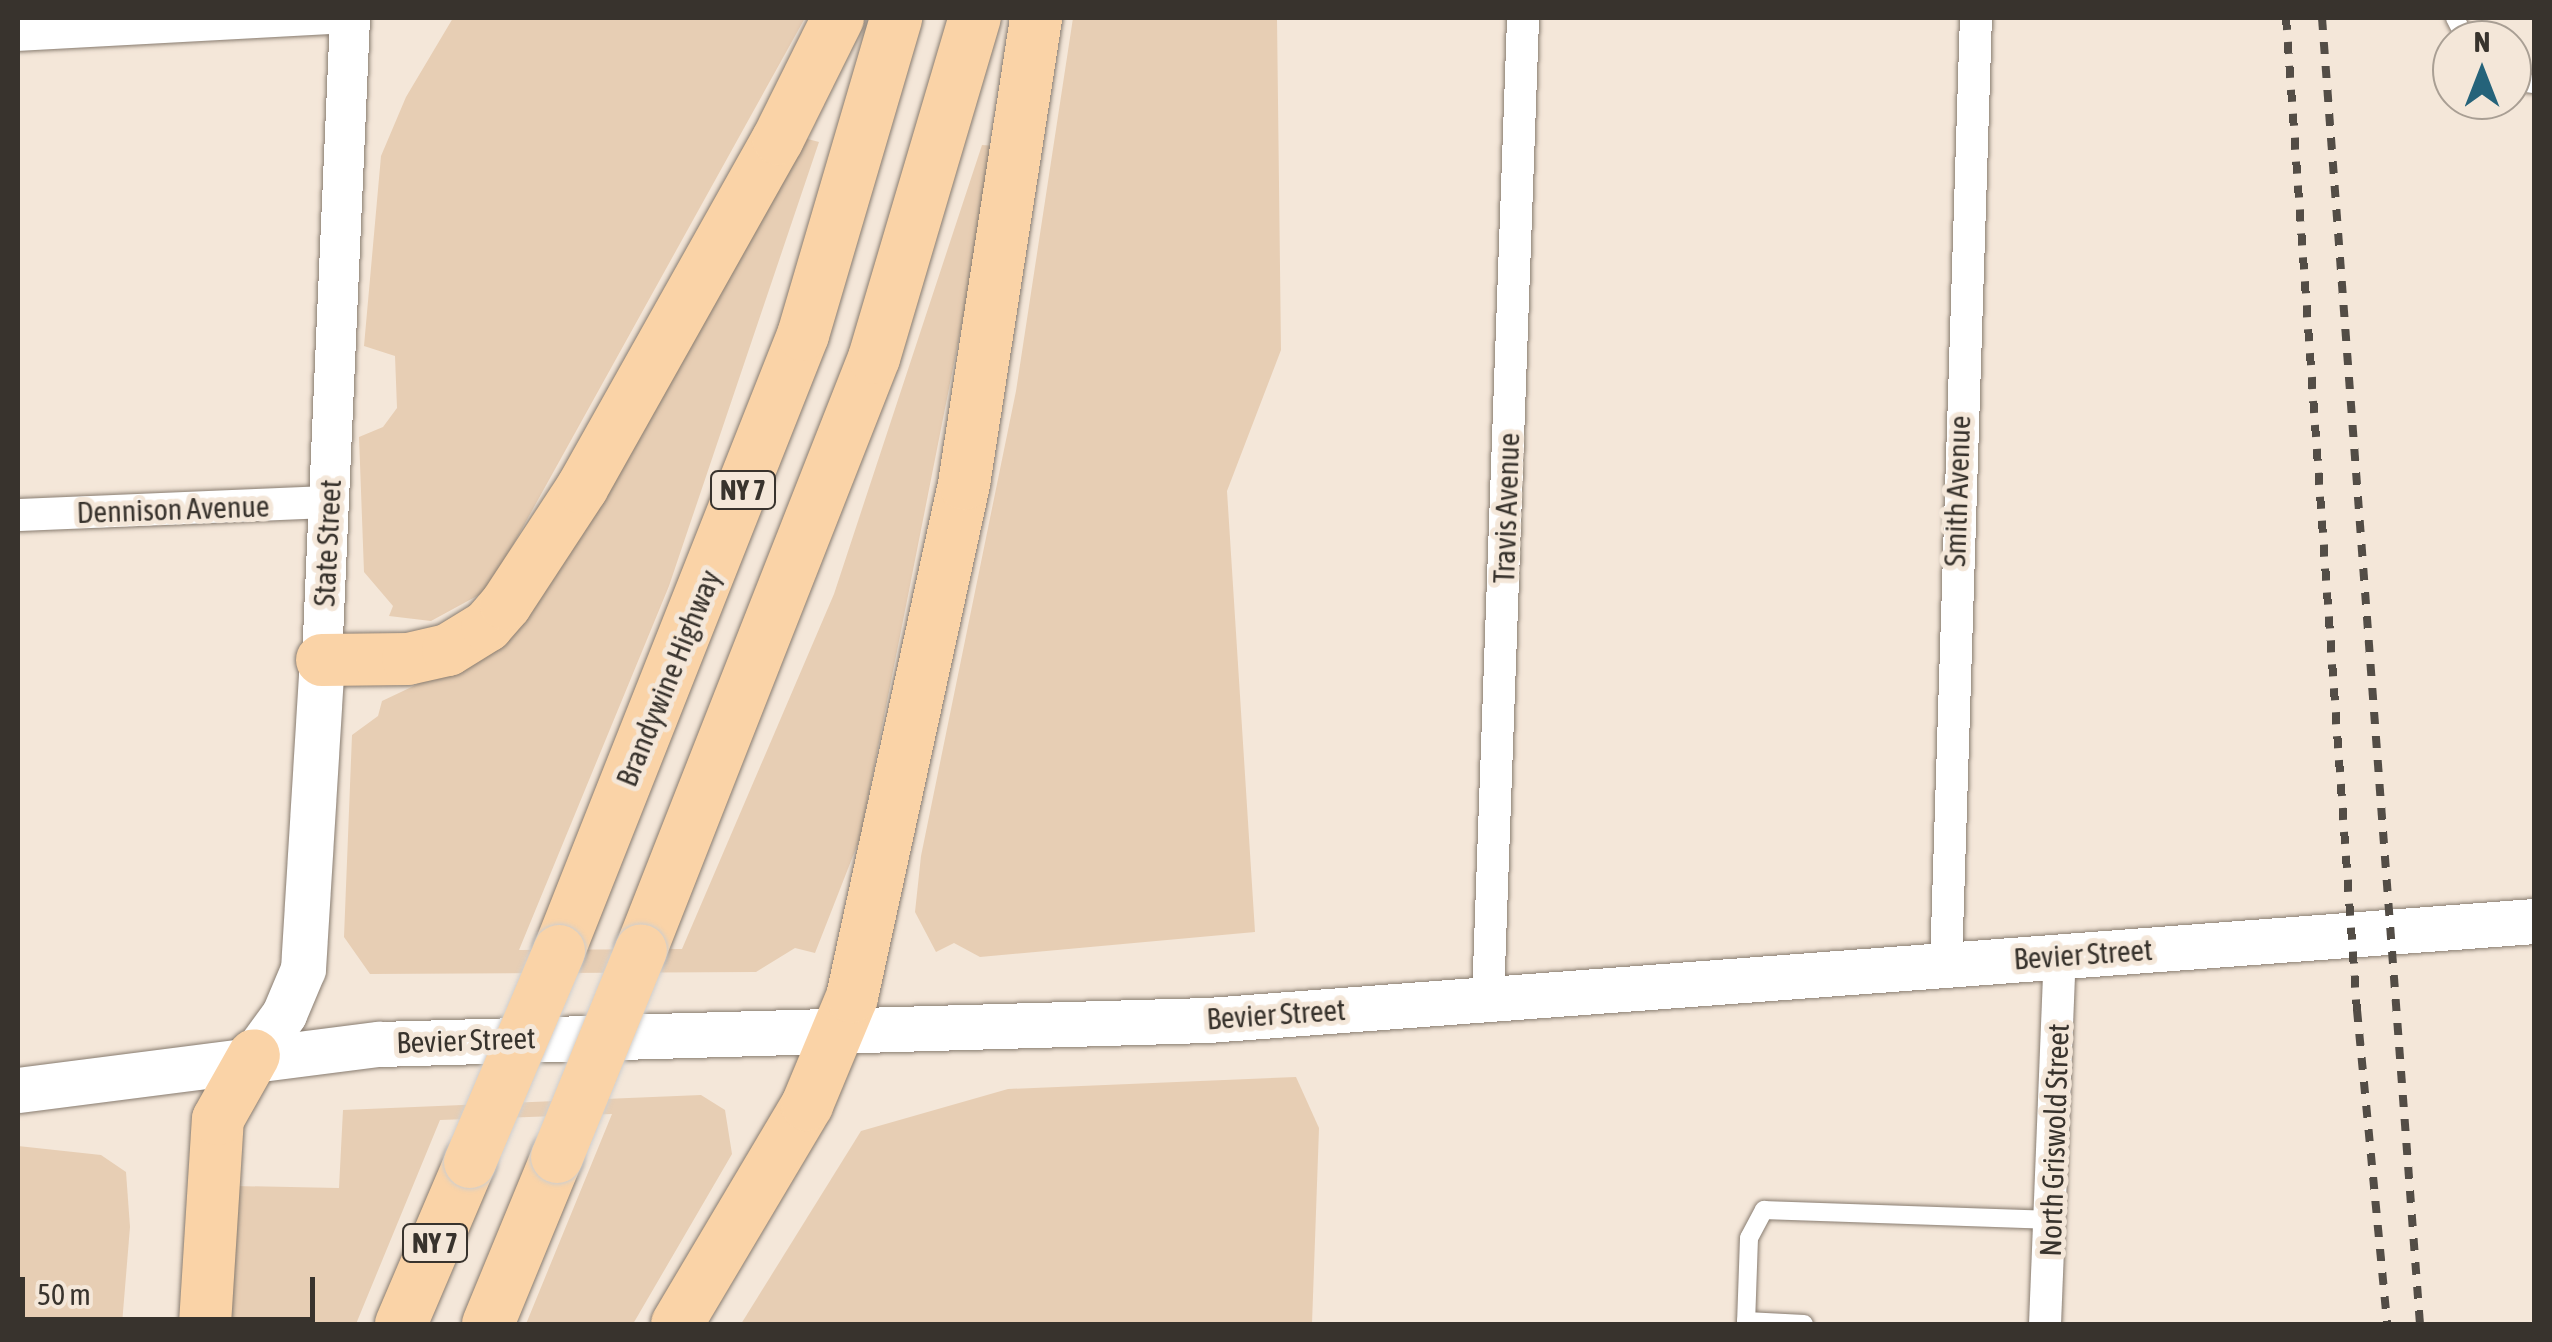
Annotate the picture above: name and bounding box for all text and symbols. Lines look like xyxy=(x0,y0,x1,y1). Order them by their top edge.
north arrow xyxy=(2432,20,2532,120)
text: N xyxy=(2474,26,2490,58)
street label: Smith Avenue xyxy=(1936,415,1978,567)
street label: Travis Avenue xyxy=(1485,432,1527,584)
road number: NY 7 xyxy=(708,467,778,513)
street label: State Street xyxy=(306,479,348,607)
street label: Dennison Avenue xyxy=(76,488,270,530)
street label: Brandywine Highway xyxy=(608,564,728,792)
street label: Bevier Street xyxy=(2012,931,2154,977)
street label: Bevier Street xyxy=(1205,991,1347,1037)
street label: Bevier Street xyxy=(396,1020,536,1060)
street label: North Griswold Street xyxy=(2032,1023,2076,1257)
road number: NY 7 xyxy=(400,1220,470,1266)
scale bar xyxy=(25,1257,320,1319)
text: 50 m xyxy=(37,1277,91,1311)

